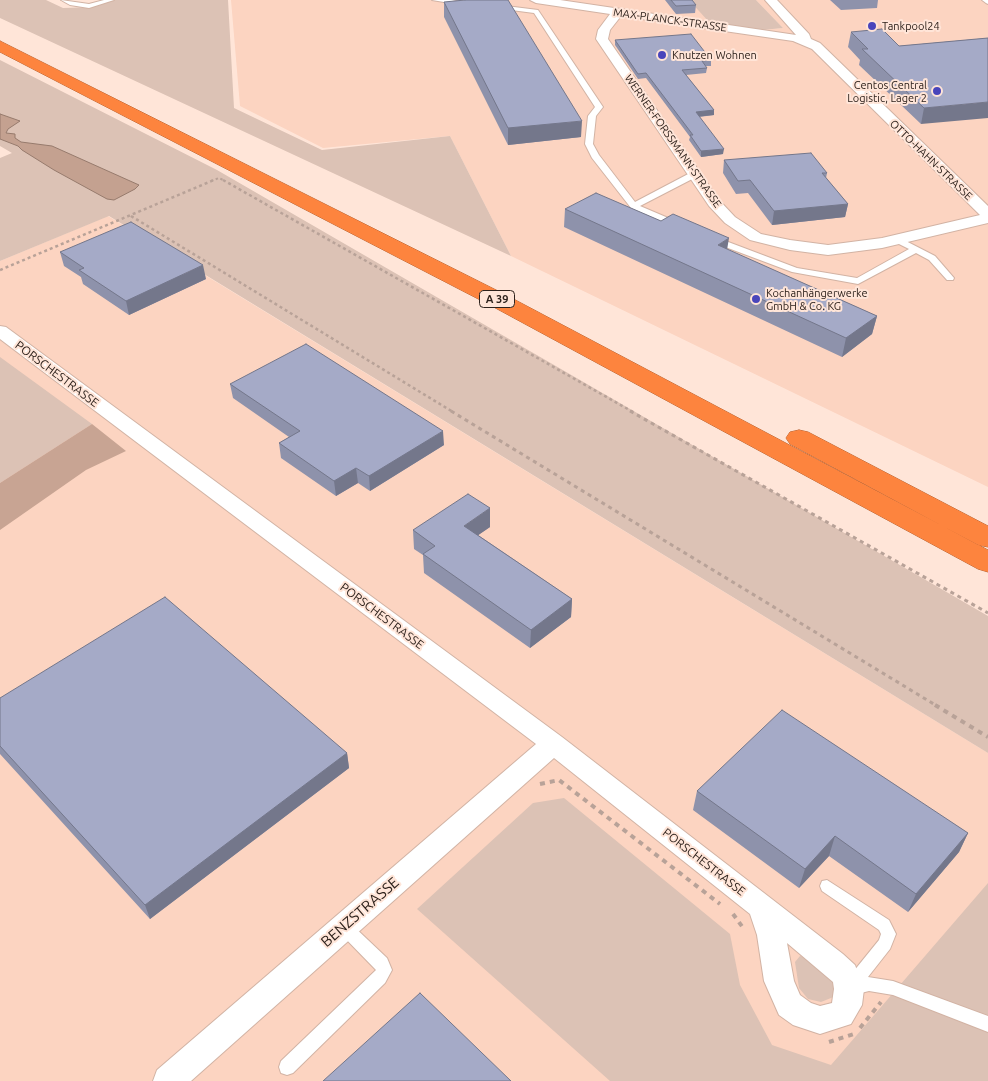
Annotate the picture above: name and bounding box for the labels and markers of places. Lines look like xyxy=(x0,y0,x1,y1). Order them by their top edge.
place label: Tankpool24 xyxy=(882,19,940,33)
marker: Tankpool24 xyxy=(866,20,878,32)
place label: Knutzen Wohnen xyxy=(672,48,757,62)
marker: Knutzen Wohnen xyxy=(656,49,668,61)
place label: Centos Central Logistic, Lager 2 xyxy=(847,78,927,104)
marker: Centos Central Logistic, Lager 2 xyxy=(931,85,943,97)
place label: Kochanhängerwerke GmbH & Co. KG xyxy=(766,286,868,312)
marker: Kochanhängerwerke GmbH & Co. KG xyxy=(750,293,762,305)

